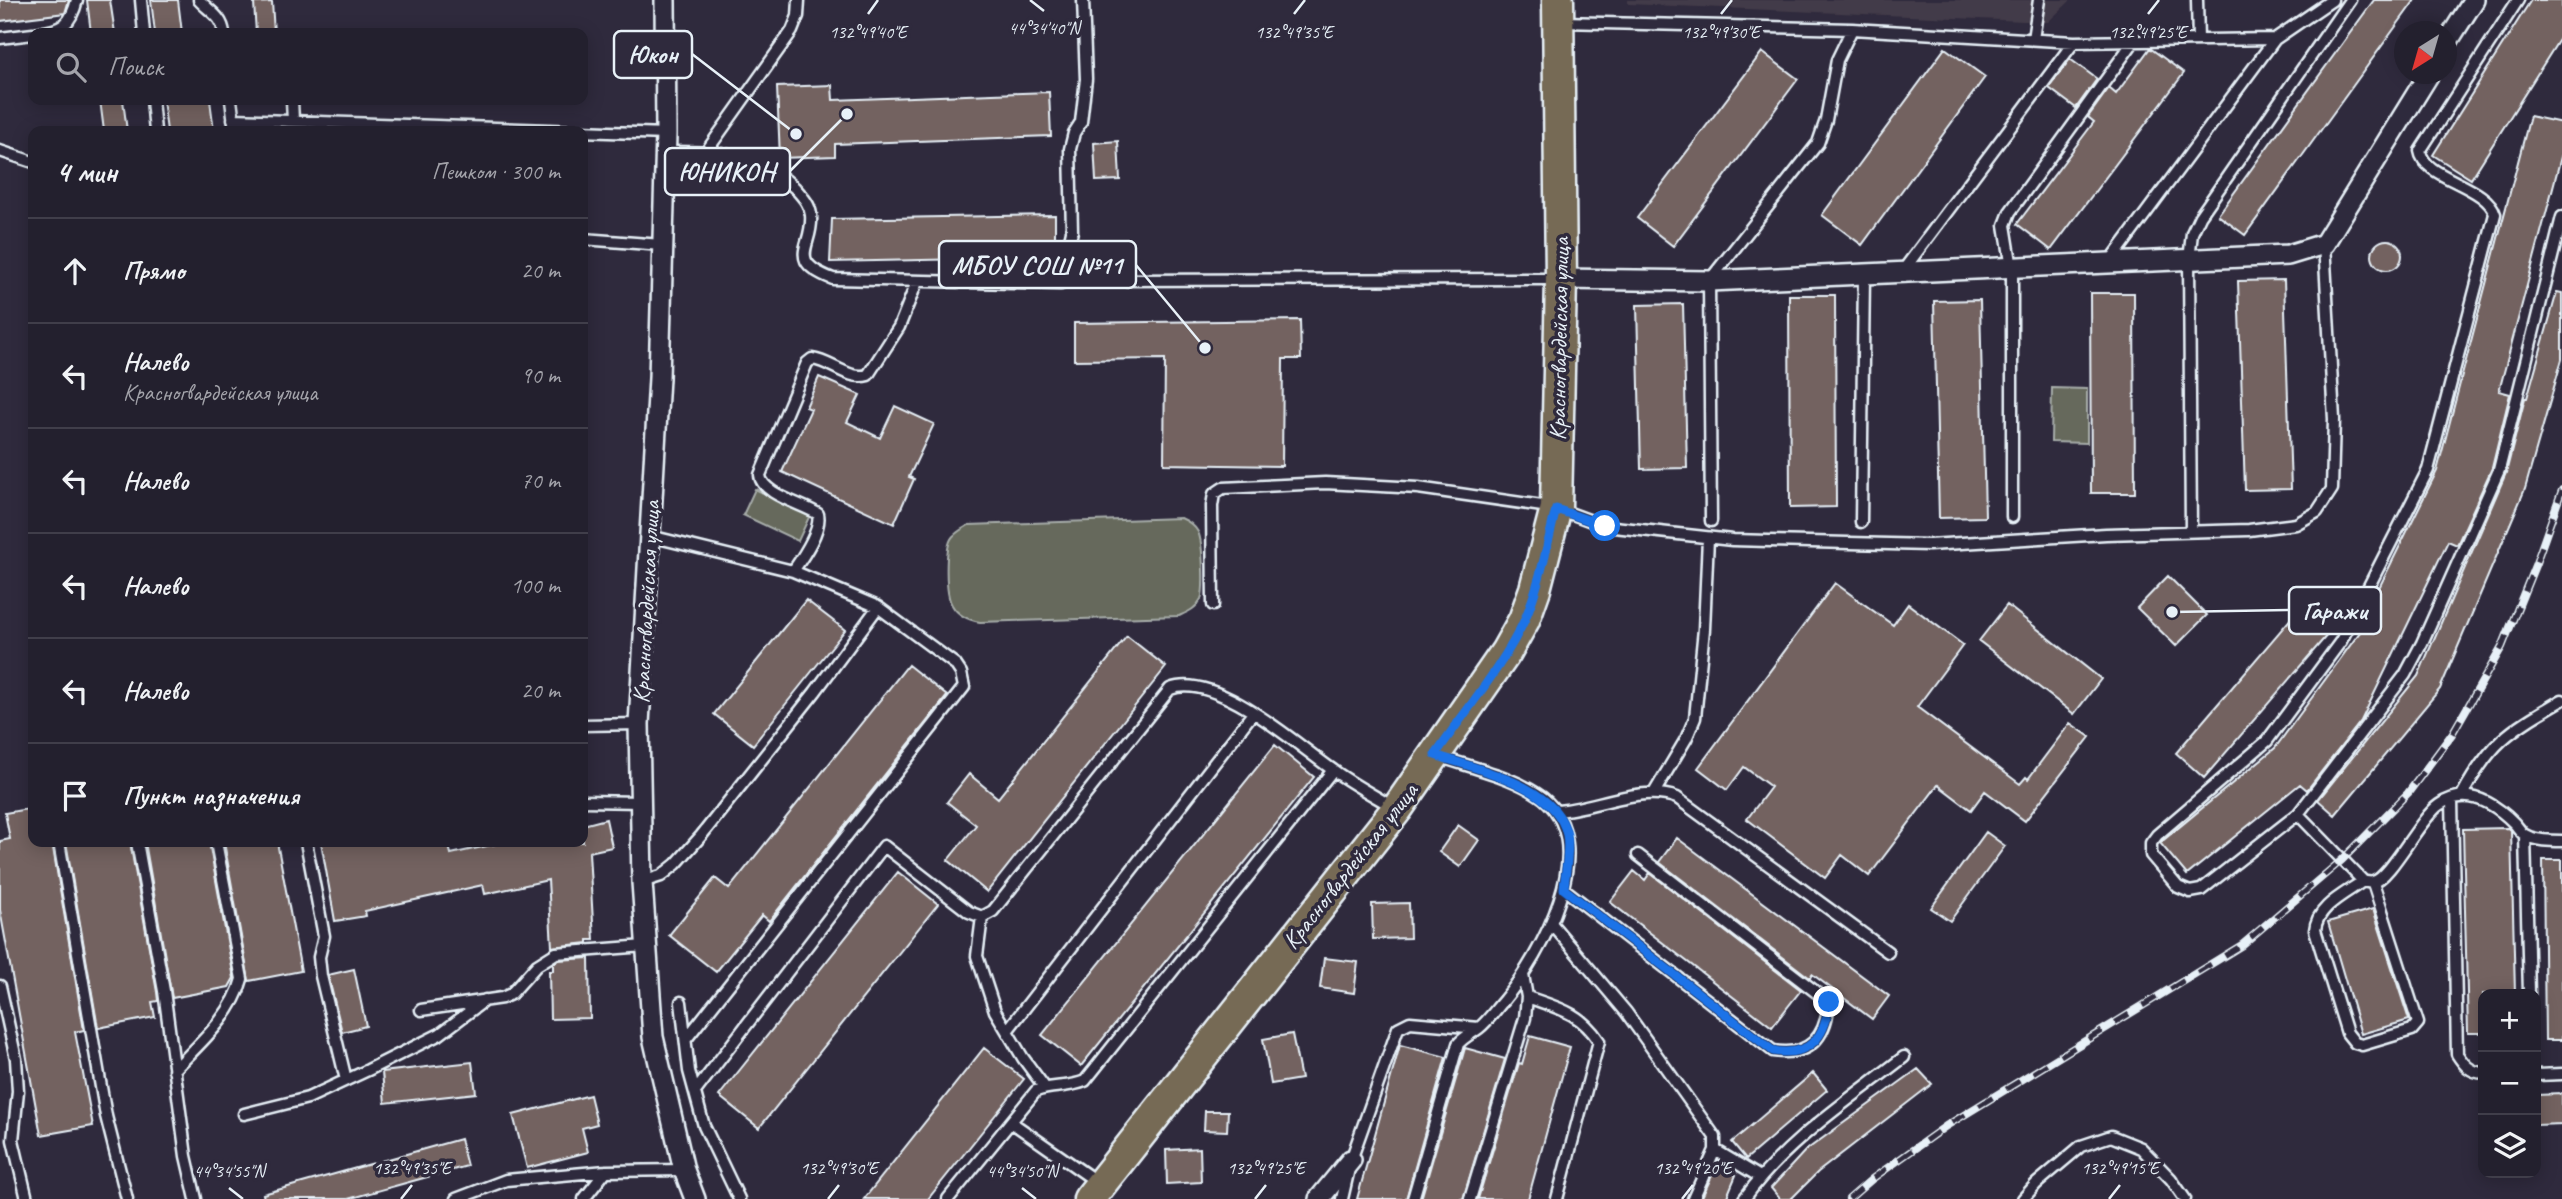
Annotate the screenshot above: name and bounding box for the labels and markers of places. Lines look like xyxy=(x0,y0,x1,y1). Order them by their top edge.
callout: Юкон xyxy=(614,31,692,78)
callout: ЮНИКОН xyxy=(665,148,790,195)
callout: МБОУ СОШ №11 xyxy=(939,241,1136,288)
callout: Гаражи xyxy=(2289,587,2381,634)

